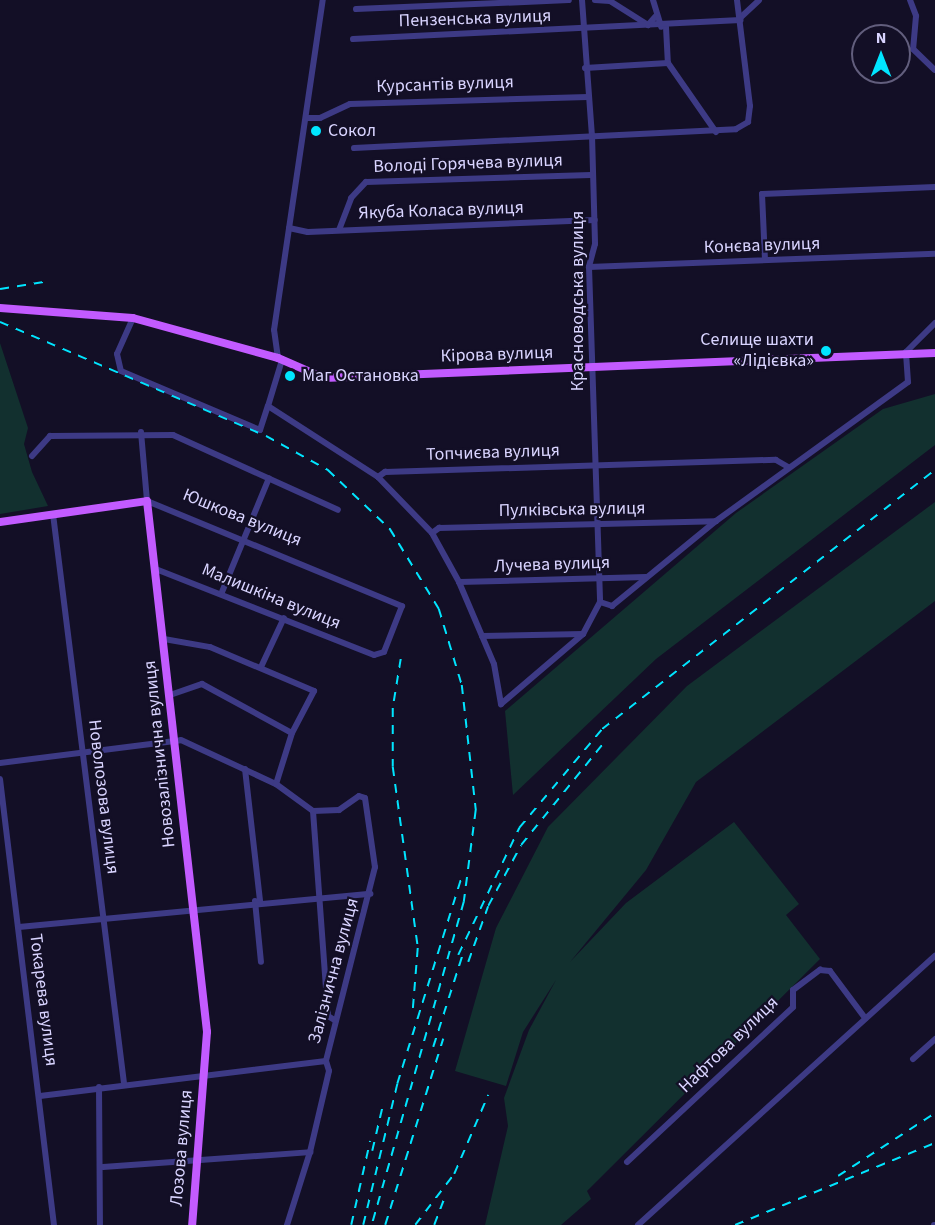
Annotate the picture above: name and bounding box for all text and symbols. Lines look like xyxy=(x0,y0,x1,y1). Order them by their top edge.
street label: Пензенська вулиця xyxy=(398,6,552,32)
north arrow xyxy=(851,24,911,84)
text: N xyxy=(876,27,886,49)
street label: Курсантів вулиця xyxy=(376,72,514,98)
place label: Сокол xyxy=(328,120,376,142)
marker: Сокол xyxy=(309,124,323,138)
street label: Володі Горячева вулиця xyxy=(373,150,563,178)
street label: Якуба Коласа вулиця xyxy=(358,197,524,225)
street label: Красноводська вулиця xyxy=(567,211,589,391)
street label: Конєва вулиця xyxy=(703,233,821,259)
place label: Селище шахти «Лідієвка» xyxy=(700,330,814,372)
street label: Кірова вулиця xyxy=(440,342,554,368)
marker: Селище шахти «Лідієвка» xyxy=(819,344,833,358)
place label: Маг Остановка xyxy=(302,365,419,387)
marker: Маг Остановка xyxy=(283,369,297,383)
street label: Топчиєва вулиця xyxy=(426,440,560,466)
street label: Юшкова вулиця xyxy=(179,484,305,552)
street label: Пулківська вулиця xyxy=(498,498,646,522)
street label: Лучева вулиця xyxy=(494,552,610,578)
street label: Малишкіна вулиця xyxy=(198,559,344,635)
street label: Новозалізнична вулиця xyxy=(139,659,181,849)
street label: Новолозова вулиця xyxy=(83,718,123,876)
street label: Залізнична вулиця xyxy=(304,896,364,1046)
street label: Токарева вулиця xyxy=(24,933,62,1067)
street label: Нафтова вулиця xyxy=(675,992,783,1098)
street label: Лозова вулиця xyxy=(166,1089,198,1207)

